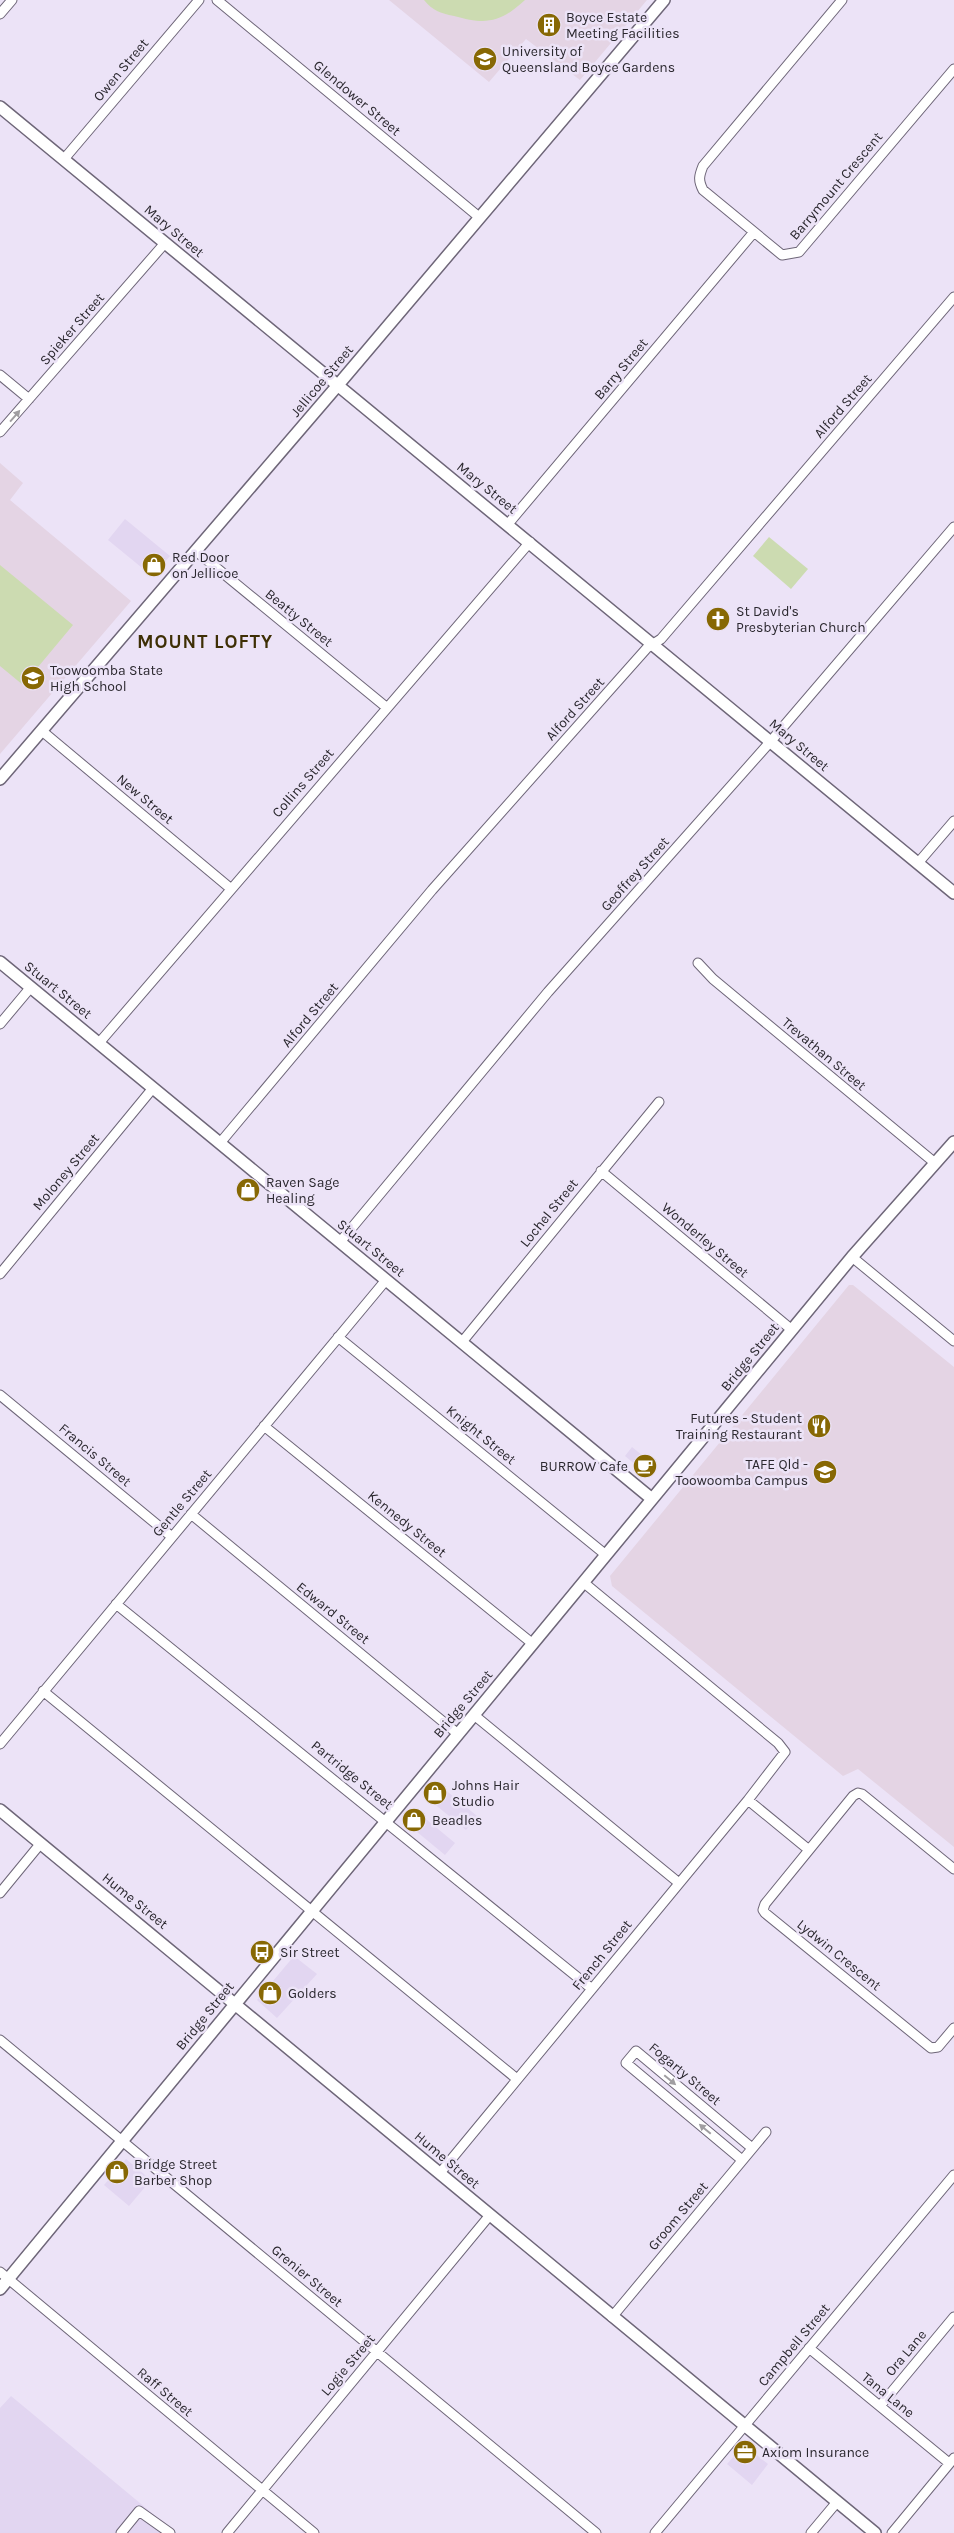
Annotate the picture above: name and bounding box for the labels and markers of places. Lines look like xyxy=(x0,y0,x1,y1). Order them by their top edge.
place label: Boyce Estate Meeting Facilities xyxy=(566,9,680,42)
building icon: Boyce Estate Meeting Facilities xyxy=(536,12,562,38)
place label: University of Queensland Boyce Gardens xyxy=(502,43,675,76)
school or university icon: University of Queensland Boyce Gardens xyxy=(472,46,498,72)
place label: Red Door on Jellicoe xyxy=(172,549,238,582)
shop icon: Red Door on Jellicoe xyxy=(141,552,167,578)
place label: St David's Presbyterian Church xyxy=(736,603,866,636)
church icon: St David's Presbyterian Church xyxy=(705,606,731,632)
place label: Toowoomba State High School xyxy=(50,662,163,695)
school or university icon: Toowoomba State High School xyxy=(20,665,46,691)
place label: Raven Sage Healing xyxy=(266,1174,340,1207)
shop icon: Raven Sage Healing xyxy=(235,1177,261,1203)
place label: Futures - Student Training Restaurant xyxy=(676,1410,802,1443)
restaurant icon: Futures - Student Training Restaurant xyxy=(806,1413,832,1439)
cafe icon: BURROW Cafe xyxy=(632,1453,658,1479)
place label: TAFE Qld - Toowoomba Campus xyxy=(676,1456,808,1489)
place label: BURROW Cafe xyxy=(540,1458,628,1475)
school or university icon: TAFE Qld - Toowoomba Campus xyxy=(812,1459,838,1485)
place label: Johns Hair Studio xyxy=(452,1777,520,1810)
shop icon: Johns Hair Studio xyxy=(422,1780,448,1806)
shop icon: Beadles xyxy=(401,1807,427,1833)
place label: Beadles xyxy=(432,1812,482,1829)
bus stop icon: Sir Street xyxy=(249,1939,275,1965)
place label: Sir Street xyxy=(280,1944,339,1961)
shop icon: Golders xyxy=(257,1980,283,2006)
place label: Golders xyxy=(288,1985,337,2002)
place label: Bridge Street Barber Shop xyxy=(134,2156,217,2189)
shop icon: Bridge Street Barber Shop xyxy=(104,2159,130,2185)
office icon: Axiom Insurance xyxy=(732,2439,758,2465)
place label: Axiom Insurance xyxy=(762,2444,869,2461)

